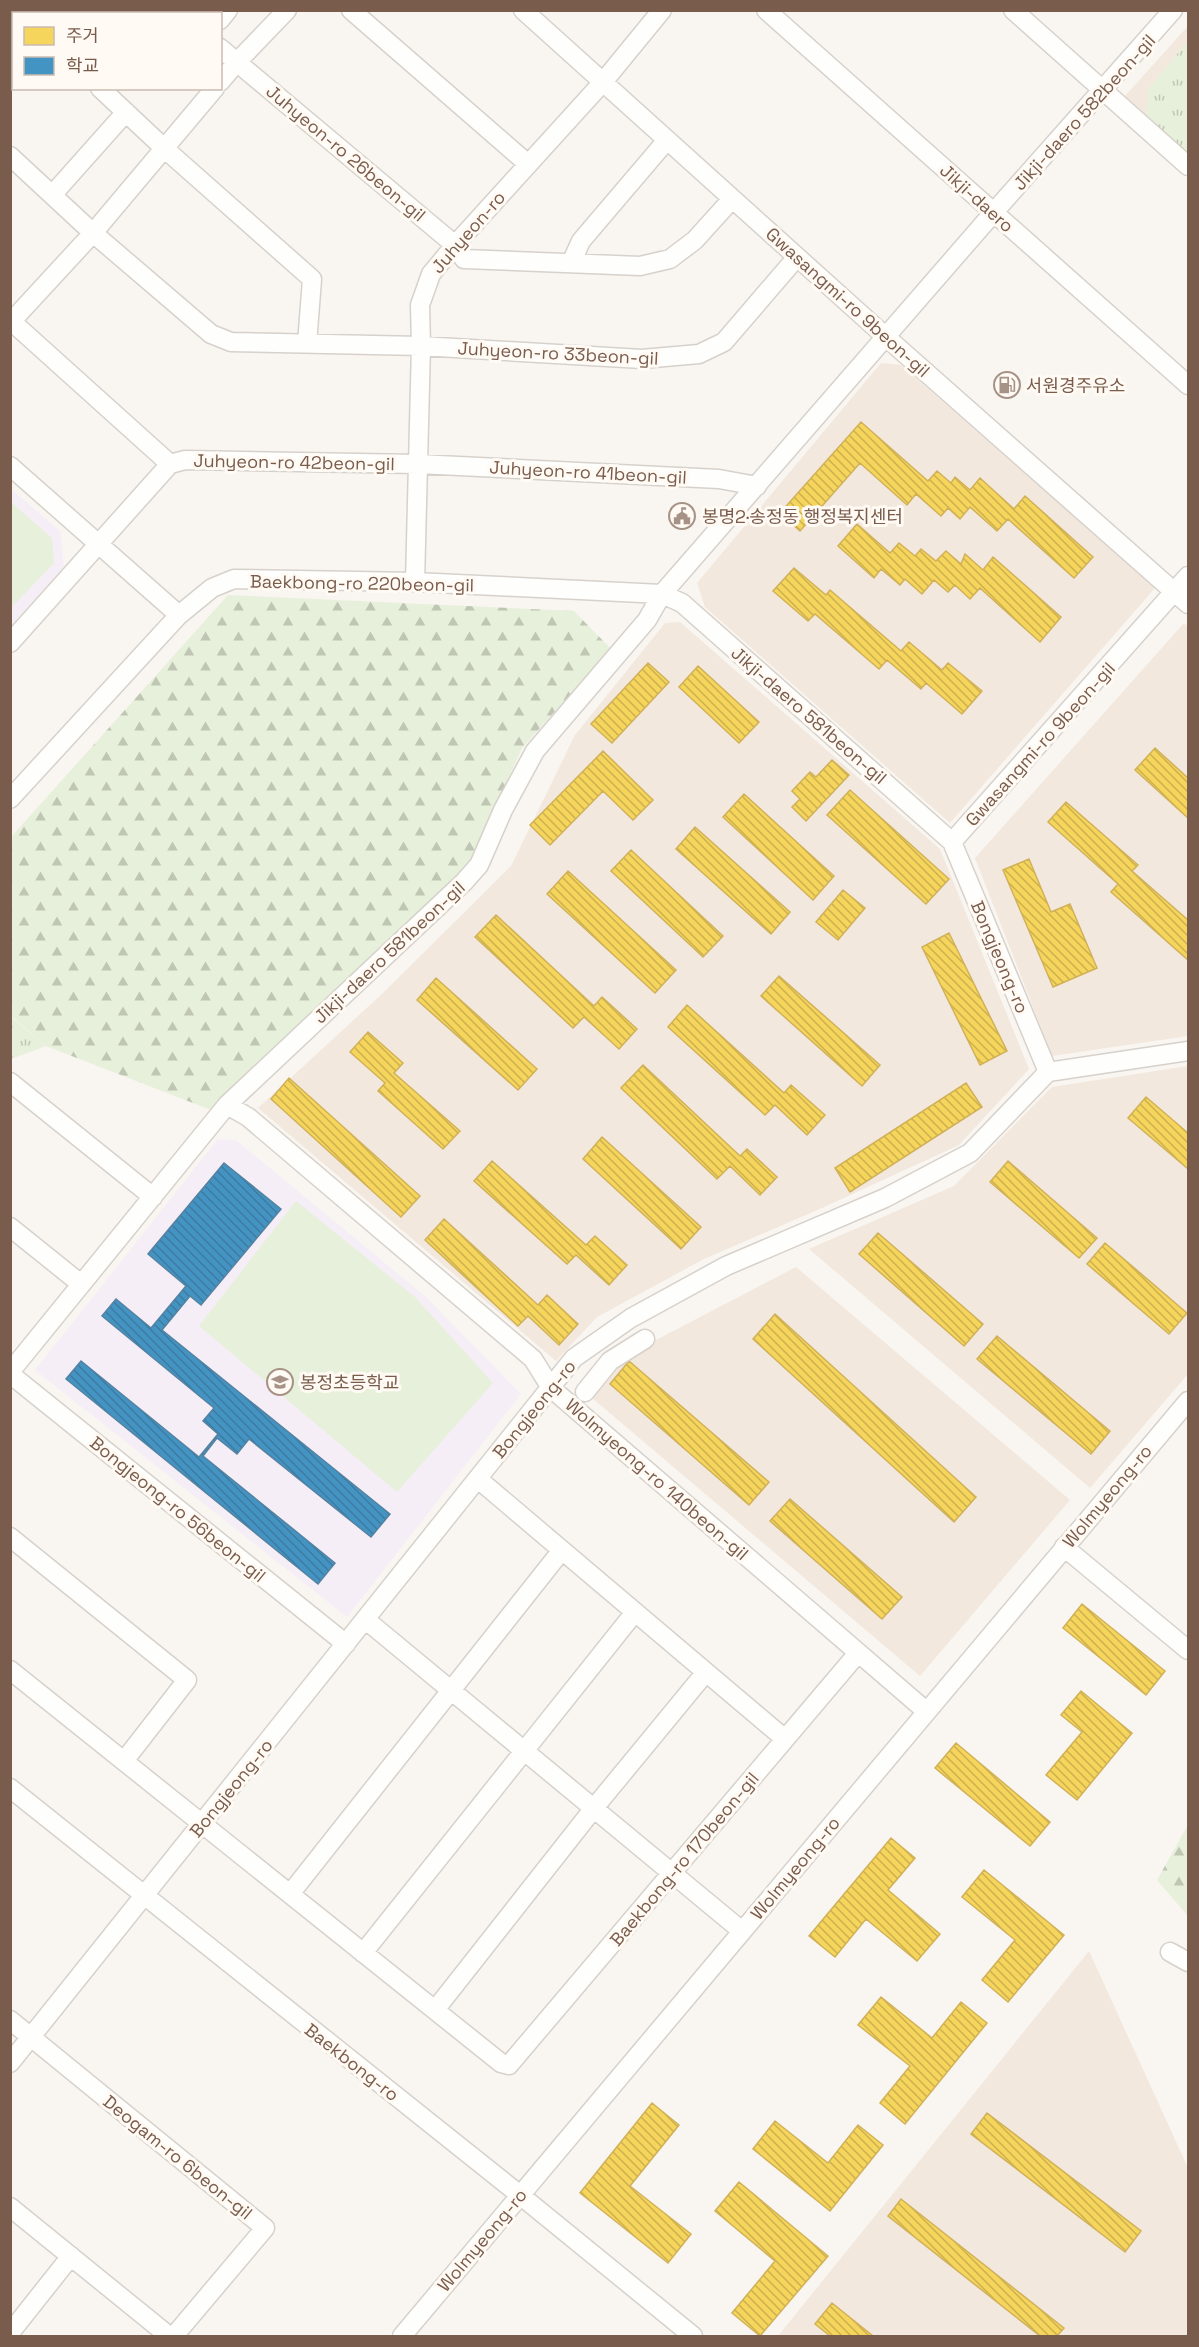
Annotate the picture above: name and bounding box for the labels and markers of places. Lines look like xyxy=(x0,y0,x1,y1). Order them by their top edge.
fuel station icon: 서원경주유소 xyxy=(992,370,1022,400)
place label: 서원경주유소 xyxy=(1026,374,1125,397)
public building icon: 봉명2·송정동 행정복지센터 xyxy=(667,501,697,531)
place label: 봉명2·송정동 행정복지센터 xyxy=(702,505,903,528)
school or university icon: 봉정초등학교 xyxy=(265,1367,295,1397)
place label: 봉정초등학교 xyxy=(300,1371,399,1394)

